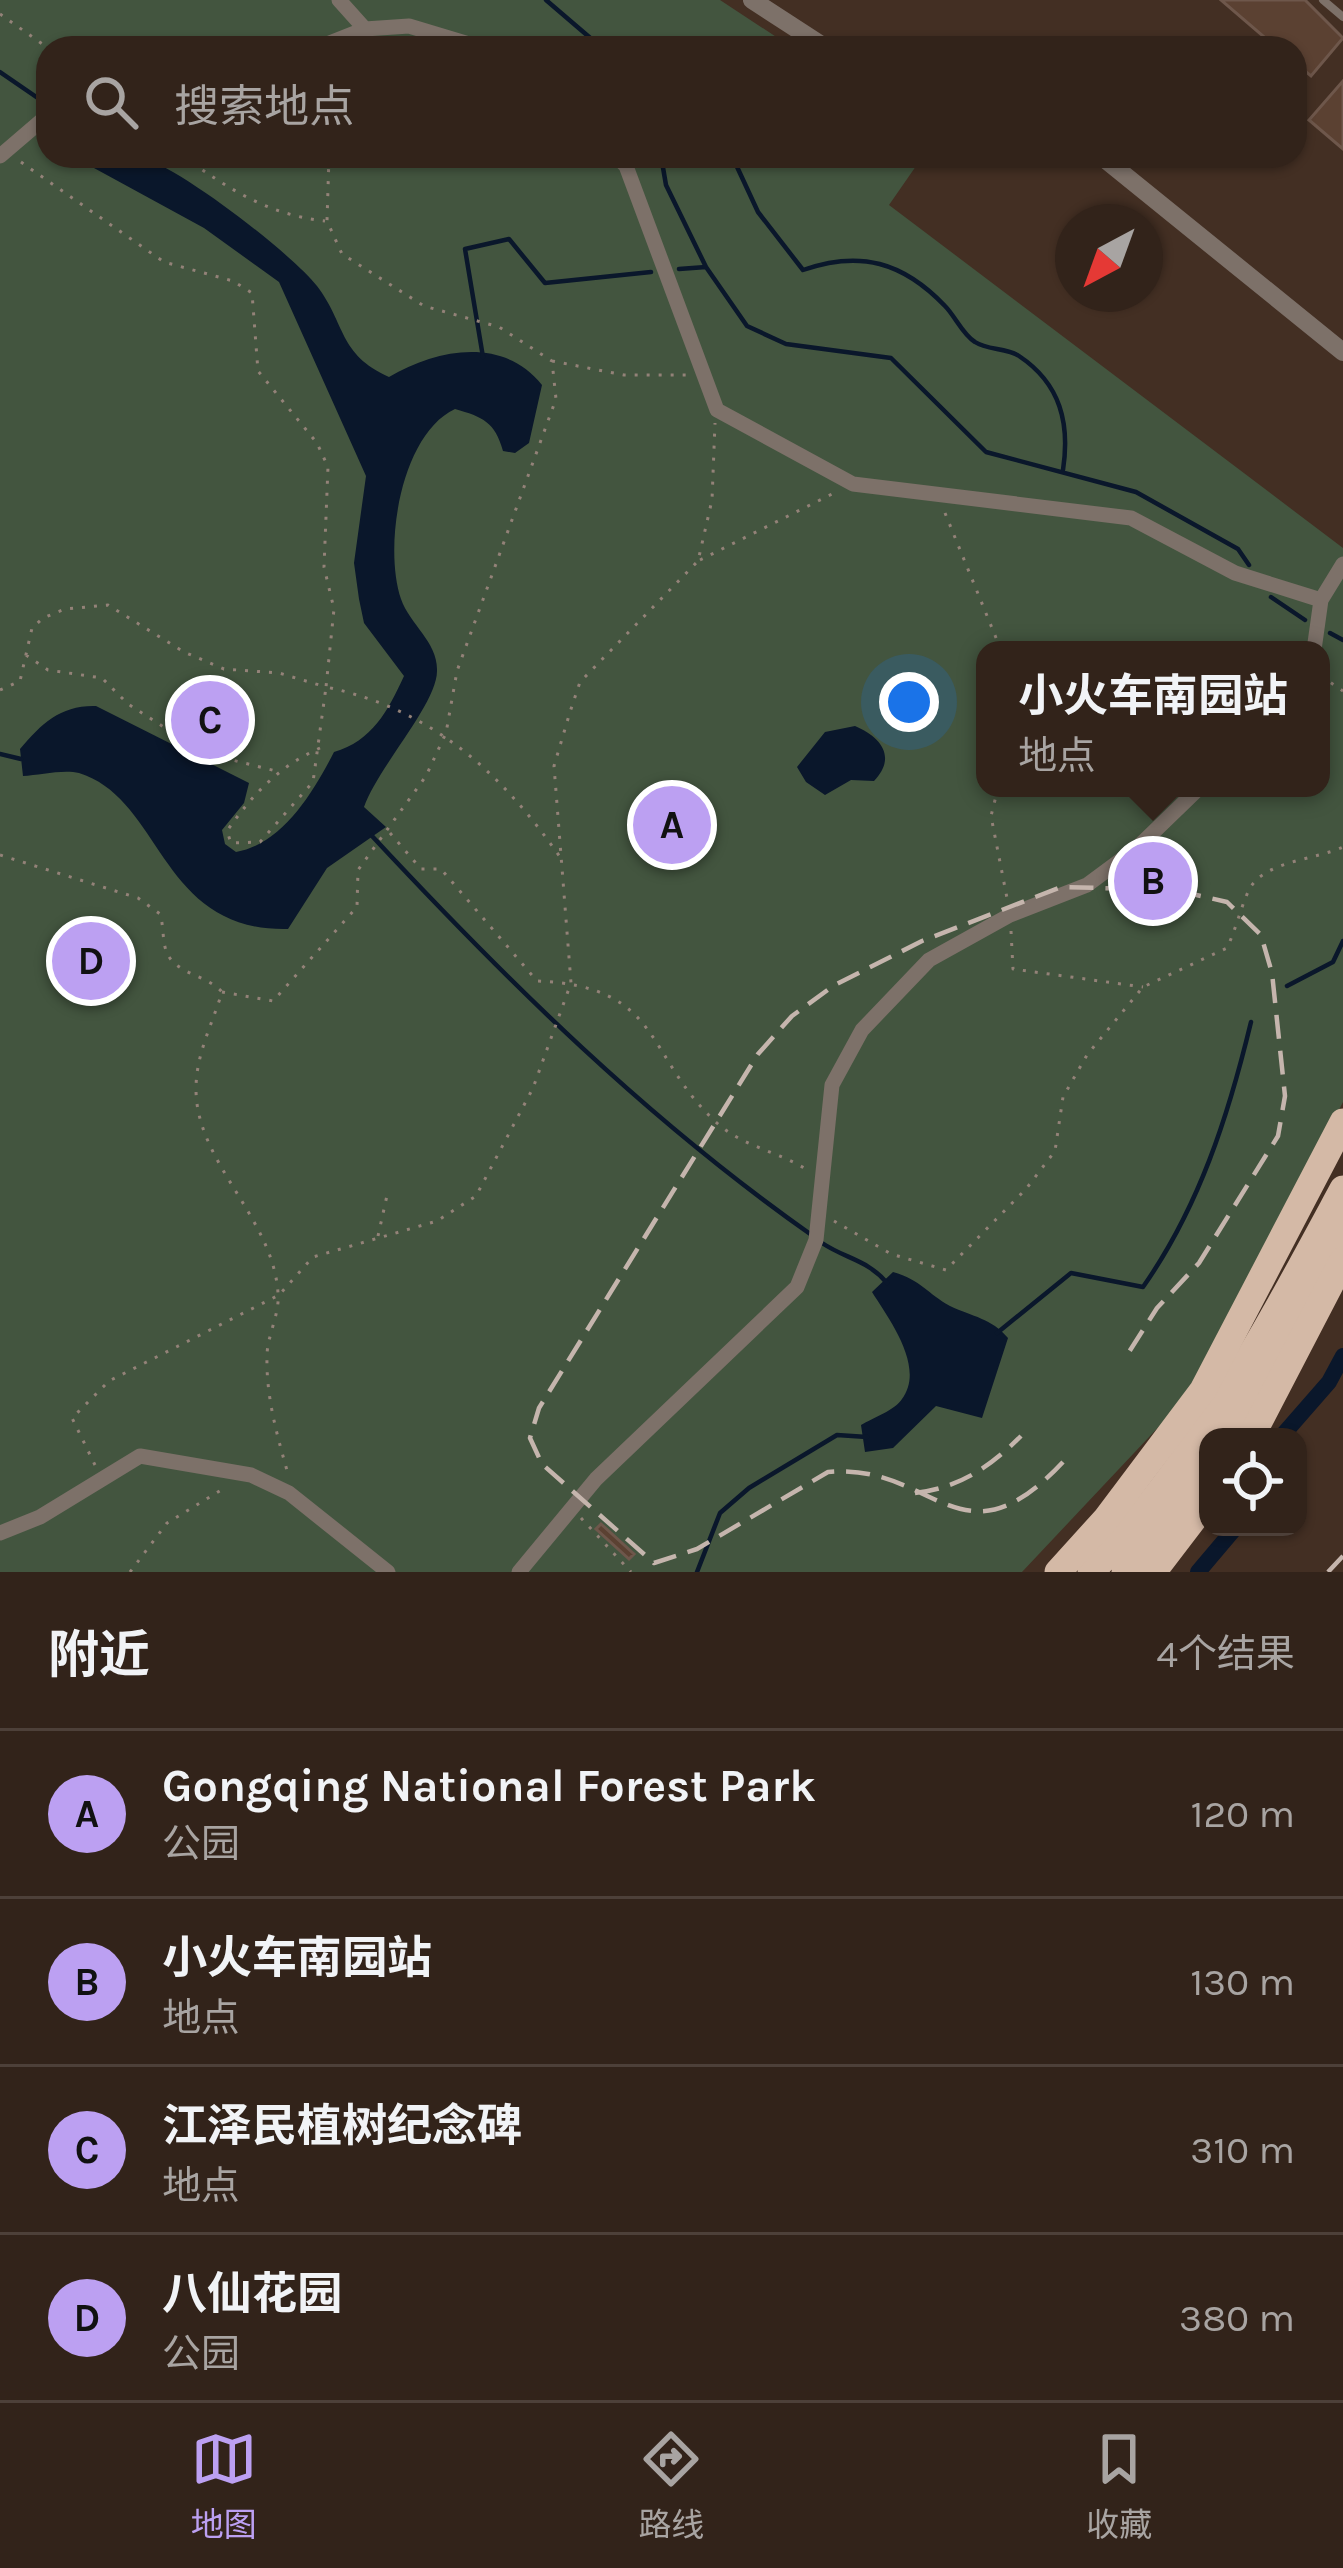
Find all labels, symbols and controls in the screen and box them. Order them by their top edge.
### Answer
search box [36,36,1307,168]
icon: search [78,69,144,135]
text: 搜索地点 [174,81,354,133]
north arrow [1055,204,1163,312]
popup [976,641,1330,797]
text: 小火车南园站 [1018,670,1288,722]
your location [879,672,939,732]
pin: C [171,675,249,765]
text: 地点 [1018,733,1096,779]
pin: A [633,780,711,870]
pin: B [1114,836,1192,926]
pin: D [52,916,130,1006]
map controls [1199,1428,1307,1536]
button: locate [1199,1428,1307,1536]
text: 附近 [48,1625,150,1685]
text: 4个结果 [1156,1631,1295,1677]
text: Gongqing National Forest Park [162,1760,816,1812]
text: A [75,1791,99,1837]
text: 120 m [1191,1791,1295,1837]
text: 公园 [162,1821,240,1867]
text: 小火车南园站 [162,1932,432,1984]
text: B [74,1959,100,2005]
text: 130 m [1190,1959,1295,2005]
text: 地点 [162,1995,240,2041]
text: 江泽民植树纪念碑 [162,2100,522,2152]
text: C [75,2127,99,2173]
text: 310 m [1190,2127,1295,2173]
text: 地点 [162,2163,240,2209]
text: 八仙花园 [162,2268,342,2320]
text: D [74,2295,100,2341]
text: 380 m [1179,2295,1295,2341]
text: 公园 [162,2331,240,2377]
tab: 地图 [191,2426,257,2546]
tab: 路线 [638,2426,704,2546]
tab: 收藏 [1086,2426,1152,2546]

